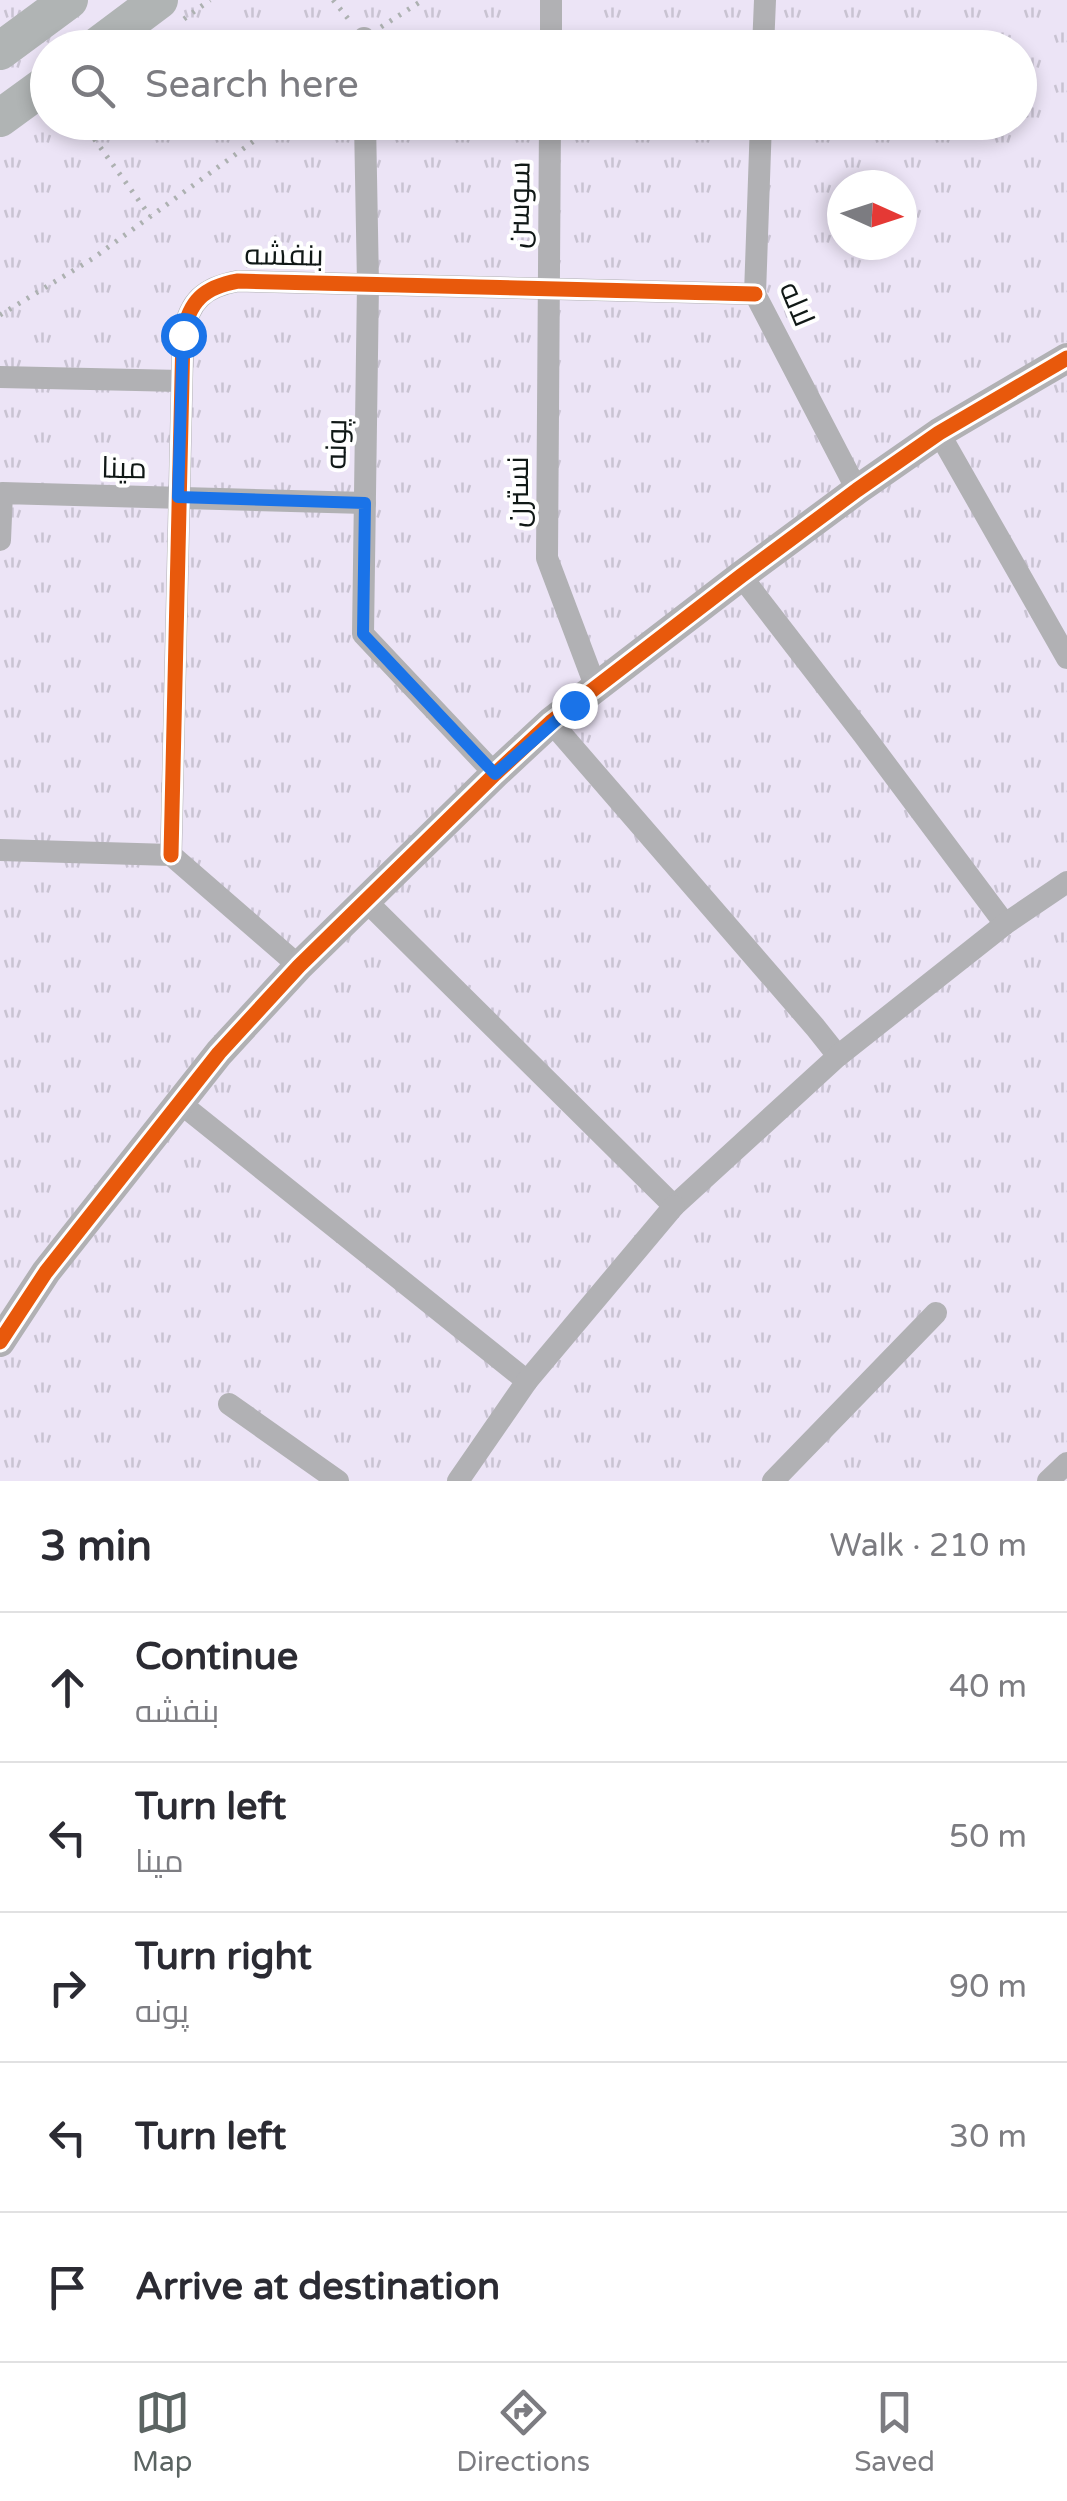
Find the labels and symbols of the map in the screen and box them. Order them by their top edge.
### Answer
street label: سوسن [500,161,539,249]
north arrow [827,170,917,260]
street label: بنفشه [244,236,324,275]
street label: لاله [771,276,822,332]
route start [161,313,207,359]
street label: پونه [318,418,355,470]
street label: مینا [101,450,147,487]
street label: نسترن [500,456,537,528]
route end [552,683,598,729]

